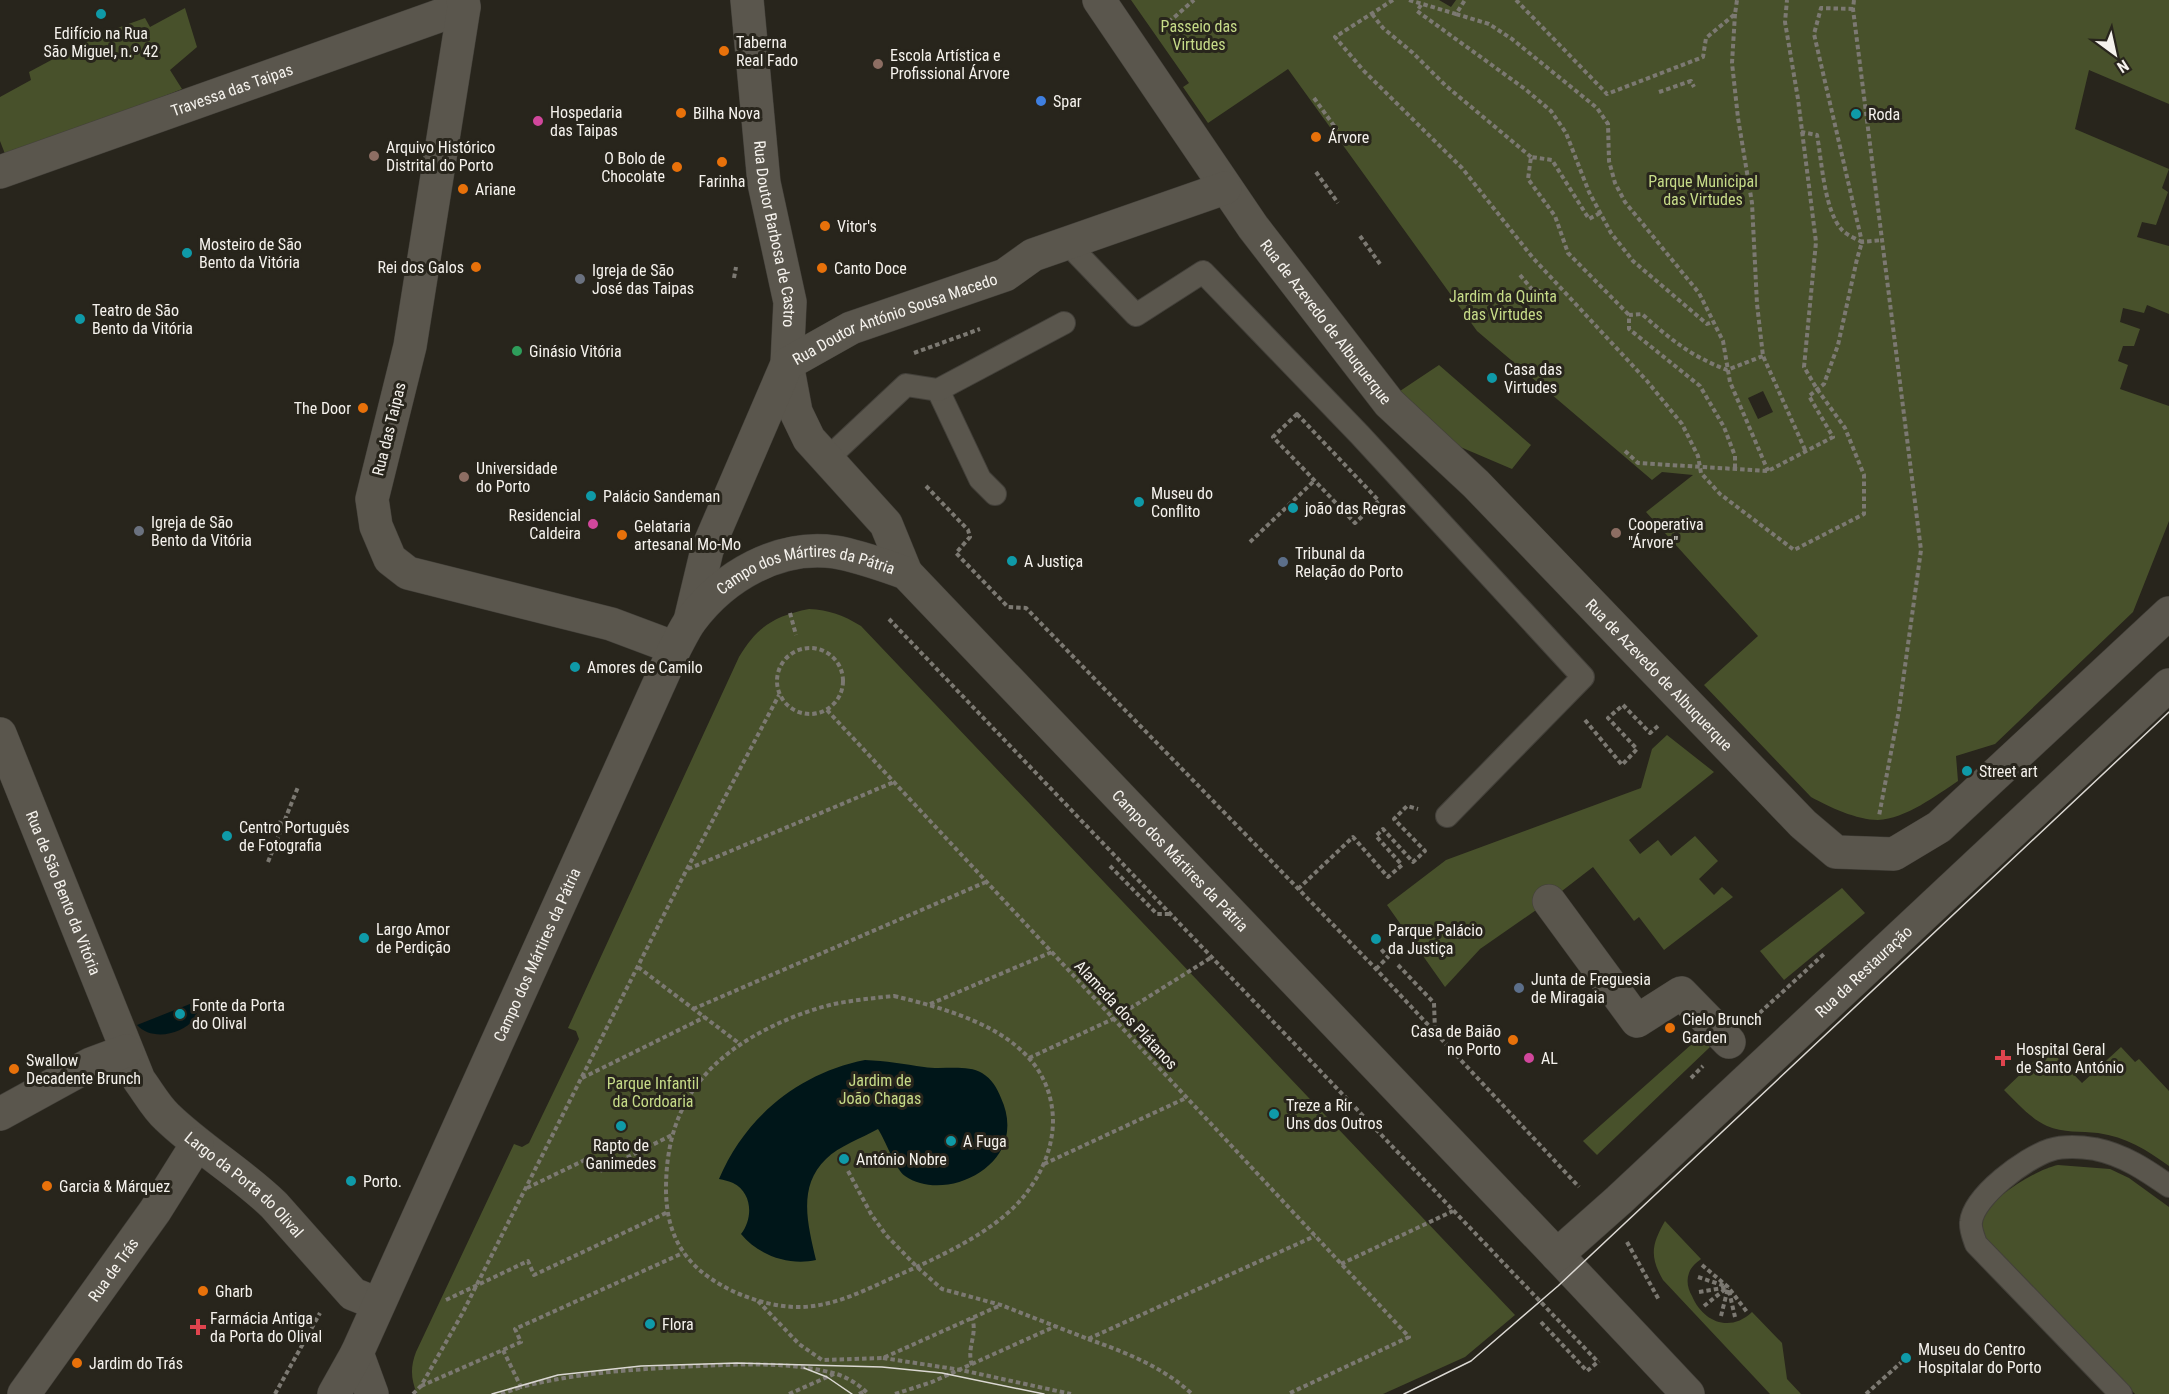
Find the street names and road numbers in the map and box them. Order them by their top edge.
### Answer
street label: Travessa das Taipas [168,59,295,120]
street label: Rua Doutor Barbosa de Castro [751,139,799,328]
street label: Rua de Azevedo de Albuquerque [1257,236,1396,408]
street label: Rua Doutor António Sousa Macedo [789,269,1000,369]
street label: Rua das Taipas [368,380,410,478]
street label: Campo dos Mártires da Pátria [712,541,898,598]
street label: Rua de Azevedo de Albuquerque [1582,595,1737,754]
street label: Campo dos Mártires da Pátria [1108,786,1252,935]
street label: Rua de São Bento da Vitória [22,808,105,978]
street label: Campo dos Mártires da Pátria [489,865,584,1045]
street label: Rua da Restauração [1811,921,1916,1021]
street label: Alameda dos Plátanos [1071,957,1181,1073]
street label: Largo da Porta do Olival [181,1127,308,1241]
street label: Rua de Trás [84,1234,142,1305]

